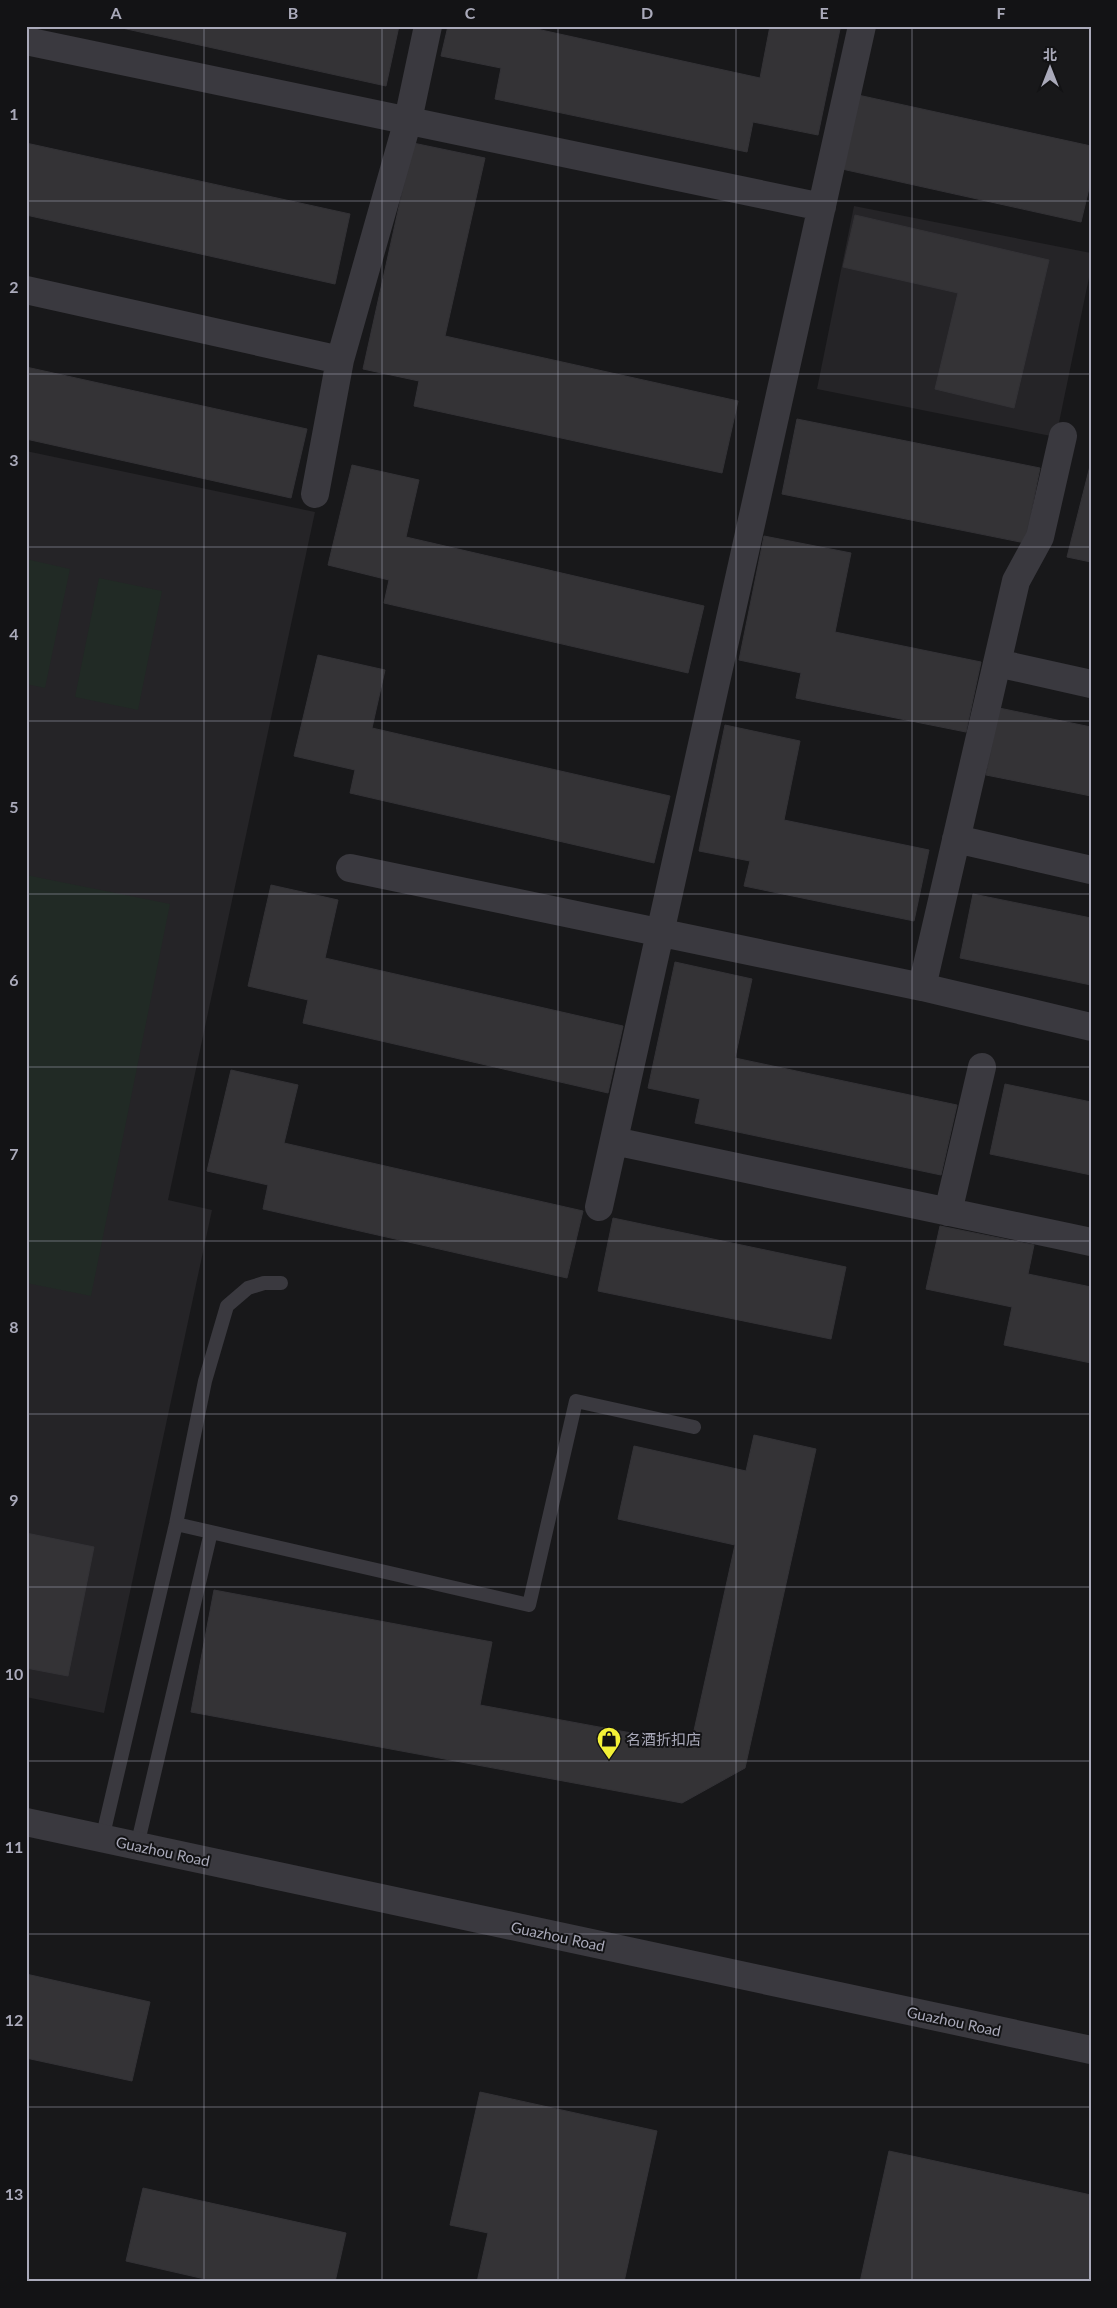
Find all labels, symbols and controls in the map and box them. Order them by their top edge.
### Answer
text: A [109,3,122,22]
text: B [288,3,298,22]
text: C [465,3,476,22]
text: D [641,3,653,22]
text: E [819,3,829,22]
text: F [996,3,1006,22]
north arrow [1024,42,1074,92]
text: 北 [1043,46,1057,63]
text: 1 [9,104,19,123]
text: 2 [9,277,19,296]
text: 3 [9,450,19,469]
text: 4 [9,624,19,643]
text: 5 [9,797,19,816]
text: 6 [9,970,19,989]
text: 7 [9,1144,19,1163]
text: 8 [9,1317,19,1336]
text: 9 [9,1490,19,1509]
text: 10 [5,1664,23,1683]
shop icon: 名酒折扣店 [596,1726,622,1760]
place label: 名酒折扣店 [626,1730,701,1748]
street label: Guazhou Road [114,1832,212,1870]
text: 11 [5,1837,23,1856]
street label: Guazhou Road [509,1917,607,1955]
street label: Guazhou Road [905,2002,1003,2040]
text: 12 [5,2010,23,2029]
text: 13 [5,2184,23,2203]

